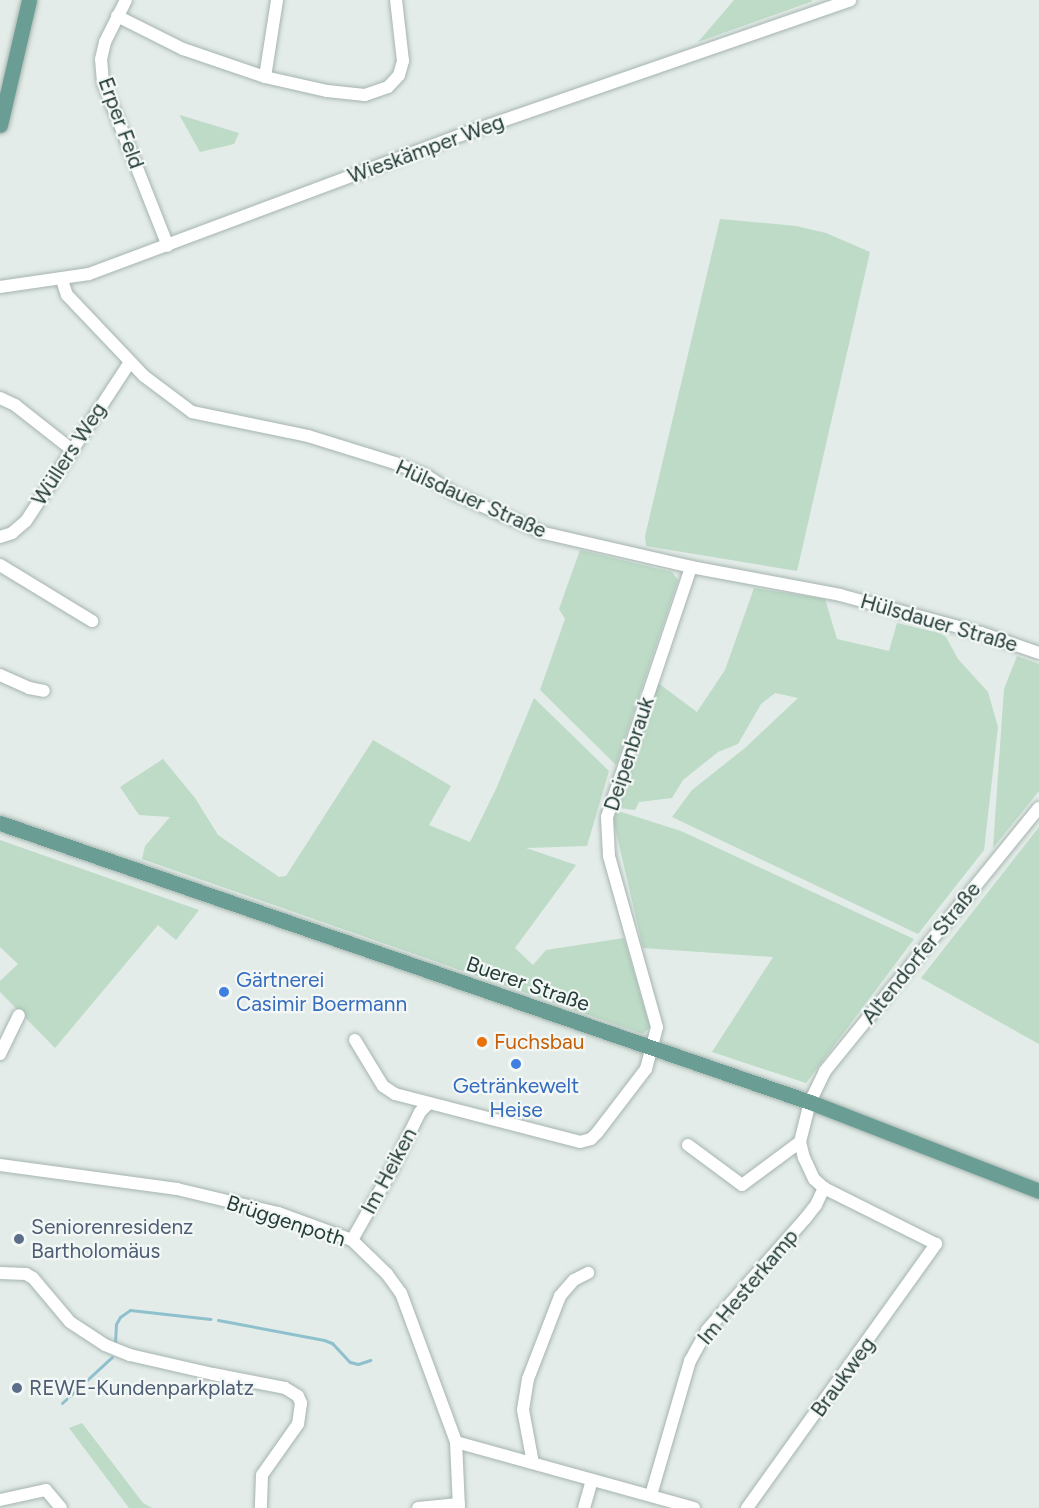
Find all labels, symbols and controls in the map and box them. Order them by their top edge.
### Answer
street label: Erper Feld [93,74,149,172]
street label: Wieskämper Weg [344,109,508,189]
street label: Wüllers Weg [26,398,112,510]
street label: Hülsdauer Straße [392,454,550,544]
street label: Hülsdauer Straße [858,589,1020,657]
street label: Deipenbrauk [599,694,659,814]
street label: Altendorfer Straße [856,877,986,1029]
street label: Buerer Straße [463,951,593,1017]
place label: Gärtnerei Casimir Boermann [236,967,407,1017]
marker: Gärtnerei Casimir Boermann [217,985,231,999]
place label: Fuchsbau [494,1029,585,1055]
marker: Fuchsbau [475,1035,489,1049]
marker: Getränkewelt Heise [509,1057,523,1071]
place label: Getränkewelt Heise [453,1073,579,1123]
street label: Im Heiken [356,1124,422,1218]
street label: Brüggenpoth [223,1190,349,1252]
place label: Seniorenresidenz Bartholomäus [31,1214,193,1264]
street label: Im Hesterkamp [692,1224,804,1350]
marker: Seniorenresidenz Bartholomäus [12,1232,26,1246]
street label: Braukweg [806,1332,880,1422]
place label: REWE-Kundenparkplatz [29,1375,254,1401]
marker: REWE-Kundenparkplatz [10,1381,24,1395]

